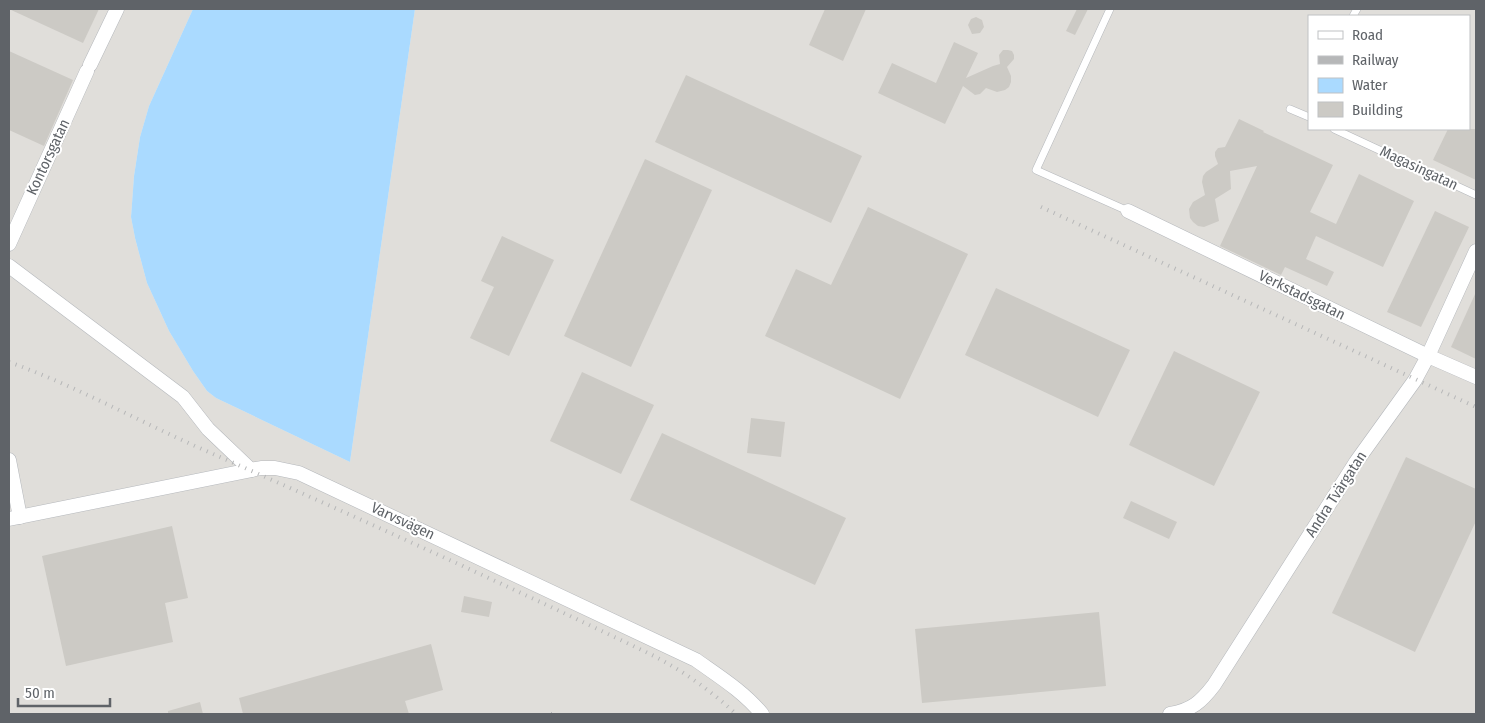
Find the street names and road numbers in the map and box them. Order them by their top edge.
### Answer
street label: Kontorsgatan [23,116,73,198]
street label: Magasingatan [1377,142,1461,194]
street label: Verkstadsgatan [1256,266,1348,324]
street label: Andra Tvärgatan [1302,448,1370,540]
street label: Varvsvägen [368,498,438,544]

